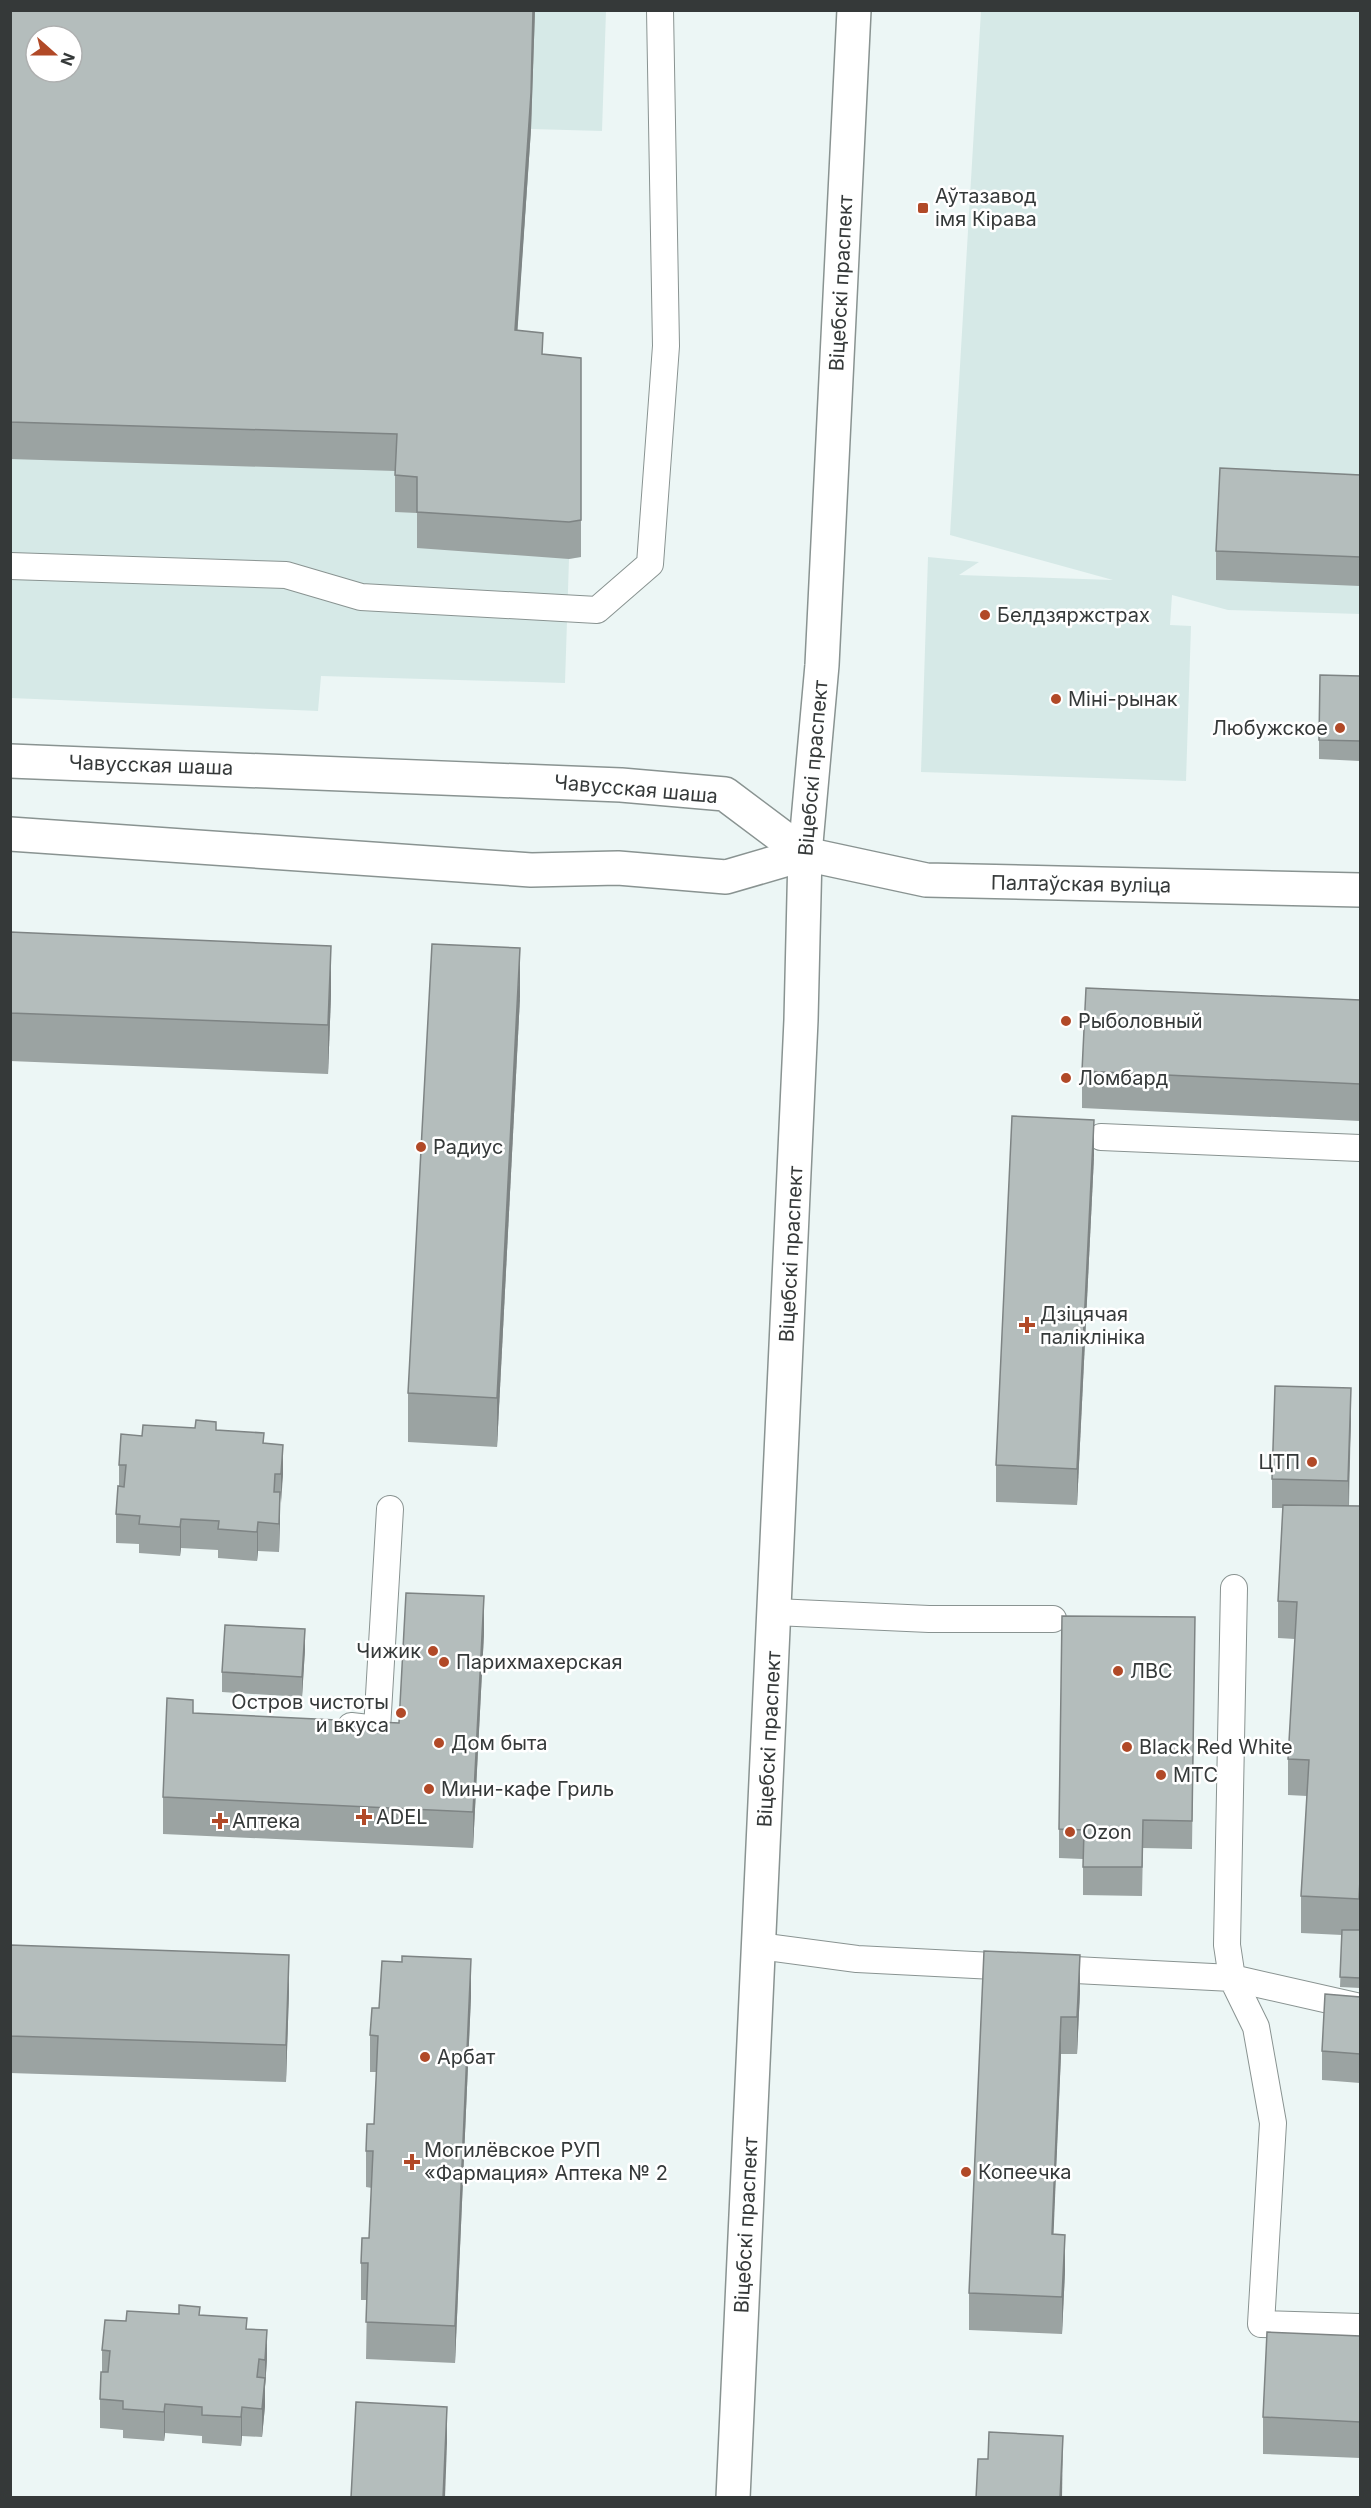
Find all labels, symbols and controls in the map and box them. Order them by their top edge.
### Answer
north arrow [24,24,84,84]
text: N [56,50,80,69]
place label: Аўтазавод імя Кірава [935,184,1037,231]
street label: Віцебскі праспект [824,194,858,372]
marker: Аўтазавод імя Кірава [916,201,930,215]
place label: Белдзяржстрах [997,603,1150,627]
marker: Белдзяржстрах [978,608,992,622]
street label: Віцебскі праспект [793,678,833,857]
place label: Міні-рынак [1068,687,1178,711]
marker: Міні-рынак [1049,692,1063,706]
place label: Любужское [1212,716,1328,740]
marker: Любужское [1333,721,1347,735]
street label: Чавусская шаша [68,750,234,780]
street label: Чавусская шаша [553,770,719,808]
street label: Палтаўская вуліца [991,870,1171,898]
place label: Рыболовный [1078,1009,1203,1033]
marker: Рыболовный [1059,1014,1073,1028]
place label: Ломбард [1078,1066,1168,1090]
marker: Ломбард [1059,1071,1073,1085]
place label: Радиус [433,1135,503,1159]
marker: Радиус [414,1140,428,1154]
street label: Віцебскі праспект [774,1165,808,1343]
place label: Дзіцячая паліклініка [1040,1302,1145,1349]
marker: Дзіцячая паліклініка [1018,1316,1036,1334]
place label: ЦТП [1258,1450,1300,1474]
marker: ЦТП [1305,1455,1319,1469]
place label: Чижик [356,1639,421,1663]
marker: Чижик [426,1644,440,1658]
place label: Парихмахерская [456,1650,623,1674]
street label: Віцебскі праспект [752,1650,786,1828]
marker: Парихмахерская [437,1655,451,1669]
place label: ЛВС [1130,1659,1173,1683]
marker: ЛВС [1111,1664,1125,1678]
place label: Остров чистоты и вкуса [231,1690,389,1737]
marker: Остров чистоты и вкуса [394,1706,408,1720]
place label: Дом быта [451,1731,548,1755]
place label: Black Red White [1139,1735,1293,1759]
marker: Дом быта [432,1736,446,1750]
marker: Black Red White [1120,1740,1134,1754]
place label: МТС [1173,1763,1218,1787]
marker: МТС [1154,1768,1168,1782]
place label: Мини-кафе Гриль [441,1777,614,1801]
marker: Мини-кафе Гриль [422,1782,436,1796]
place label: ADEL [376,1805,428,1829]
place label: Аптека [232,1809,300,1833]
marker: ADEL [357,1810,371,1824]
marker: Аптека [213,1814,227,1828]
place label: Ozon [1082,1820,1132,1844]
marker: Ozon [1063,1825,1077,1839]
place label: Арбат [437,2045,496,2069]
marker: Арбат [418,2050,432,2064]
street label: Віцебскі праспект [729,2136,763,2314]
place label: Могилёвское РУП «Фармация» Аптека № 2 [424,2138,668,2185]
marker: Могилёвское РУП «Фармация» Аптека № 2 [405,2155,419,2169]
place label: Копеечка [978,2160,1072,2184]
marker: Копеечка [959,2165,973,2179]

